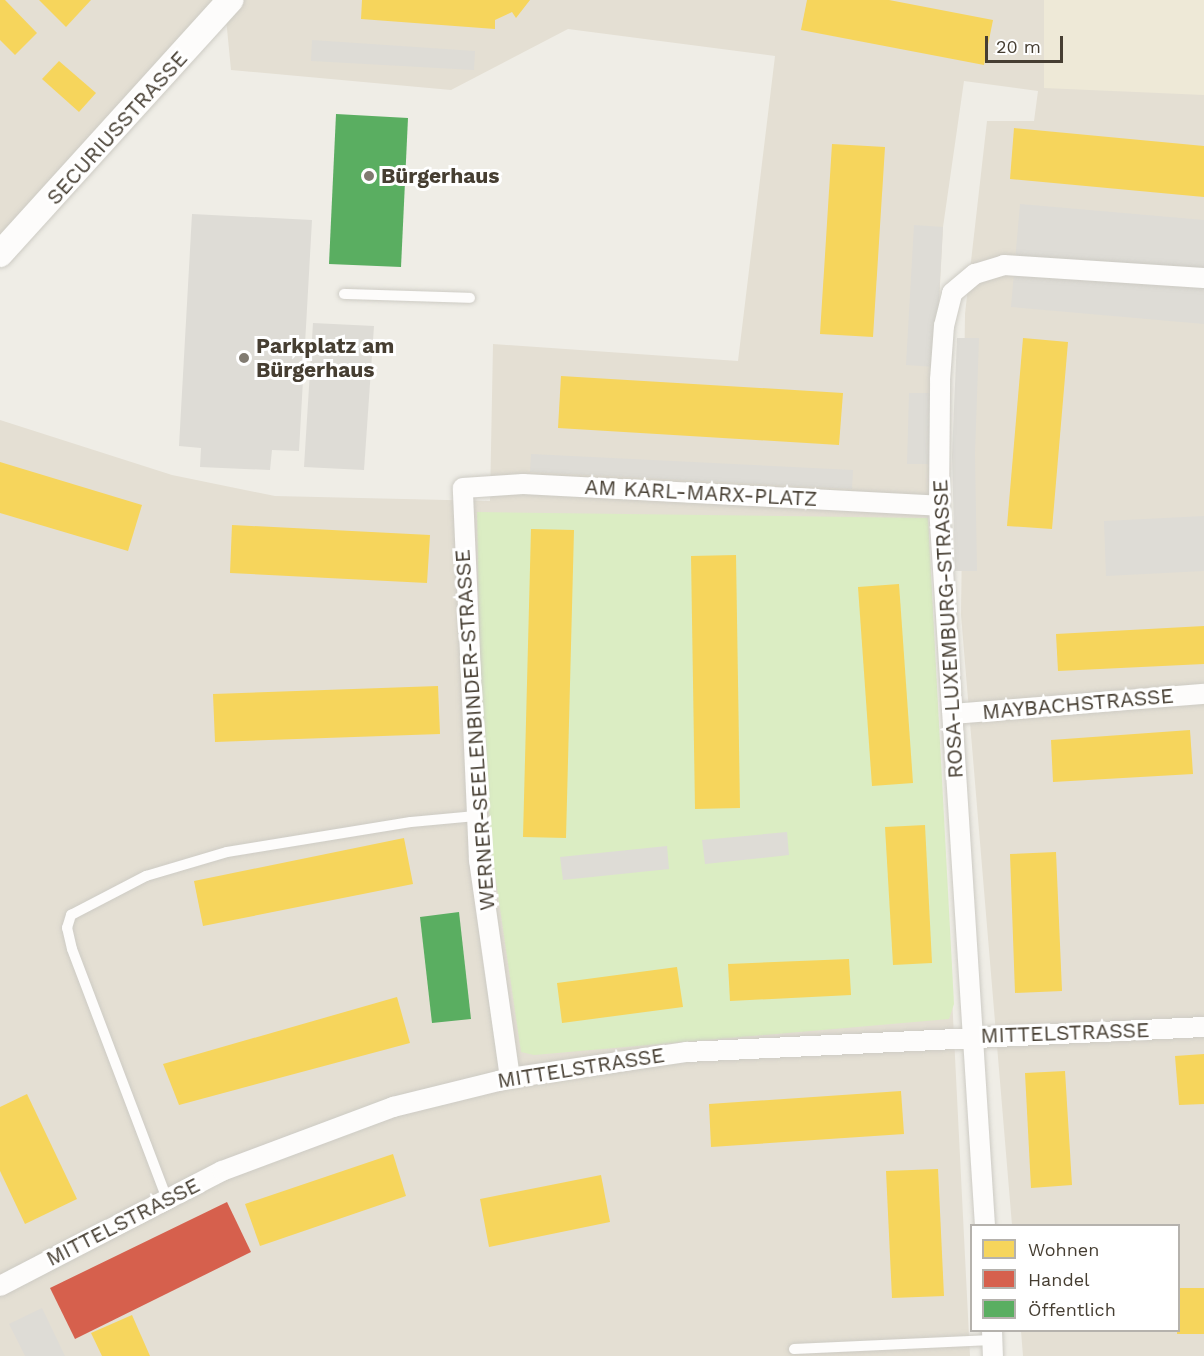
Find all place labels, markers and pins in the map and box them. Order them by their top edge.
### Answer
place label: Bürgerhaus [381,163,500,189]
marker: Bürgerhaus [362,169,376,183]
place label: Parkplatz am Bürgerhaus [256,333,394,383]
marker: Parkplatz am Bürgerhaus [237,351,251,365]

